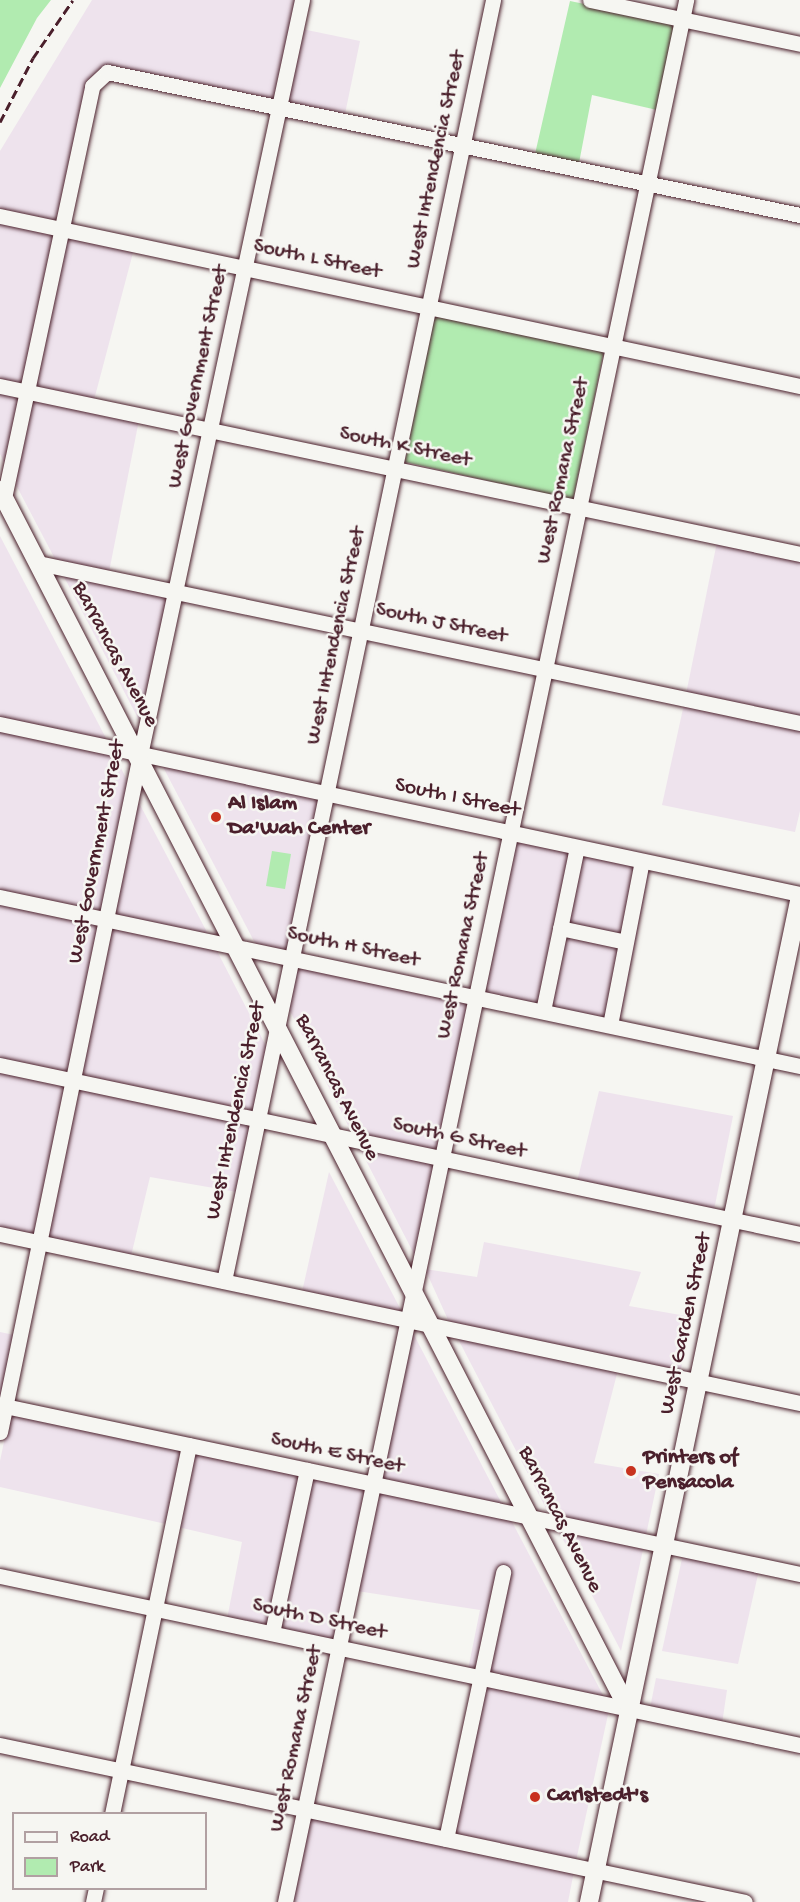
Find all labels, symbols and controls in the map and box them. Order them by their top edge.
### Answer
street label: West Intendencia Street [401,49,473,271]
street label: South L Street [251,234,383,286]
street label: West Government Street [162,263,236,491]
street label: West Romana Street [531,375,597,567]
street label: South K Street [337,421,473,475]
street label: West Intendencia Street [301,525,373,747]
street label: Barrancas Avenue [65,578,163,732]
street label: South J Street [373,597,509,651]
street label: West Government Street [63,738,133,966]
street label: South I Street [392,773,522,825]
place label: Al Islam Da'Wah Center [228,791,370,842]
marker: Al Islam Da'Wah Center [209,810,223,824]
street label: West Romana Street [431,850,497,1042]
street label: South H Street [285,921,421,975]
street label: West Intendencia Street [201,1000,273,1222]
street label: Barrancas Avenue [288,1010,384,1166]
street label: South G Street [390,1112,528,1166]
street label: West Garden Street [655,1231,719,1417]
street label: South E Street [268,1427,406,1481]
street label: Barrancas Avenue [511,1442,607,1598]
place label: Printers of Pensacola [643,1445,738,1496]
marker: Printers of Pensacola [624,1464,638,1478]
street label: South D Street [250,1593,388,1647]
street label: West Romana Street [264,1643,330,1835]
place label: Carlstedt's [547,1784,648,1810]
marker: Carlstedt's [528,1790,542,1804]
legend [12,1812,207,1890]
text: Road [70,1827,109,1848]
text: Park [70,1857,104,1878]

